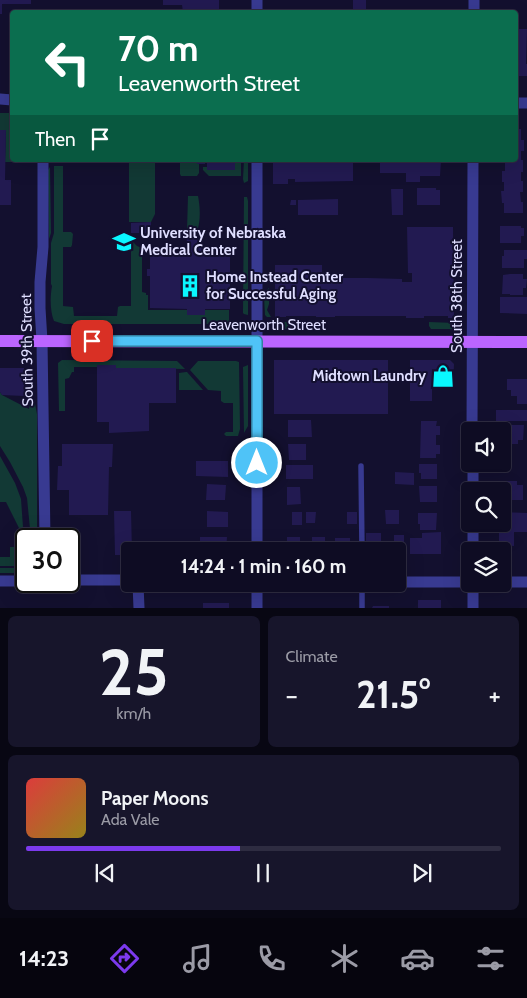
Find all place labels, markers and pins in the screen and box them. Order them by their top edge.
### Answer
place label: University of Nebraska Medical Center [140,224,286,259]
school or university icon: University of Nebraska Medical Center [111,229,137,255]
place label: Home Instead Center for Successful Aging [206,268,343,303]
building icon: Home Instead Center for Successful Aging [177,273,203,299]
pin [71,320,113,362]
shop icon: Midtown Laundry [430,363,456,389]
place label: Midtown Laundry [312,367,427,385]

